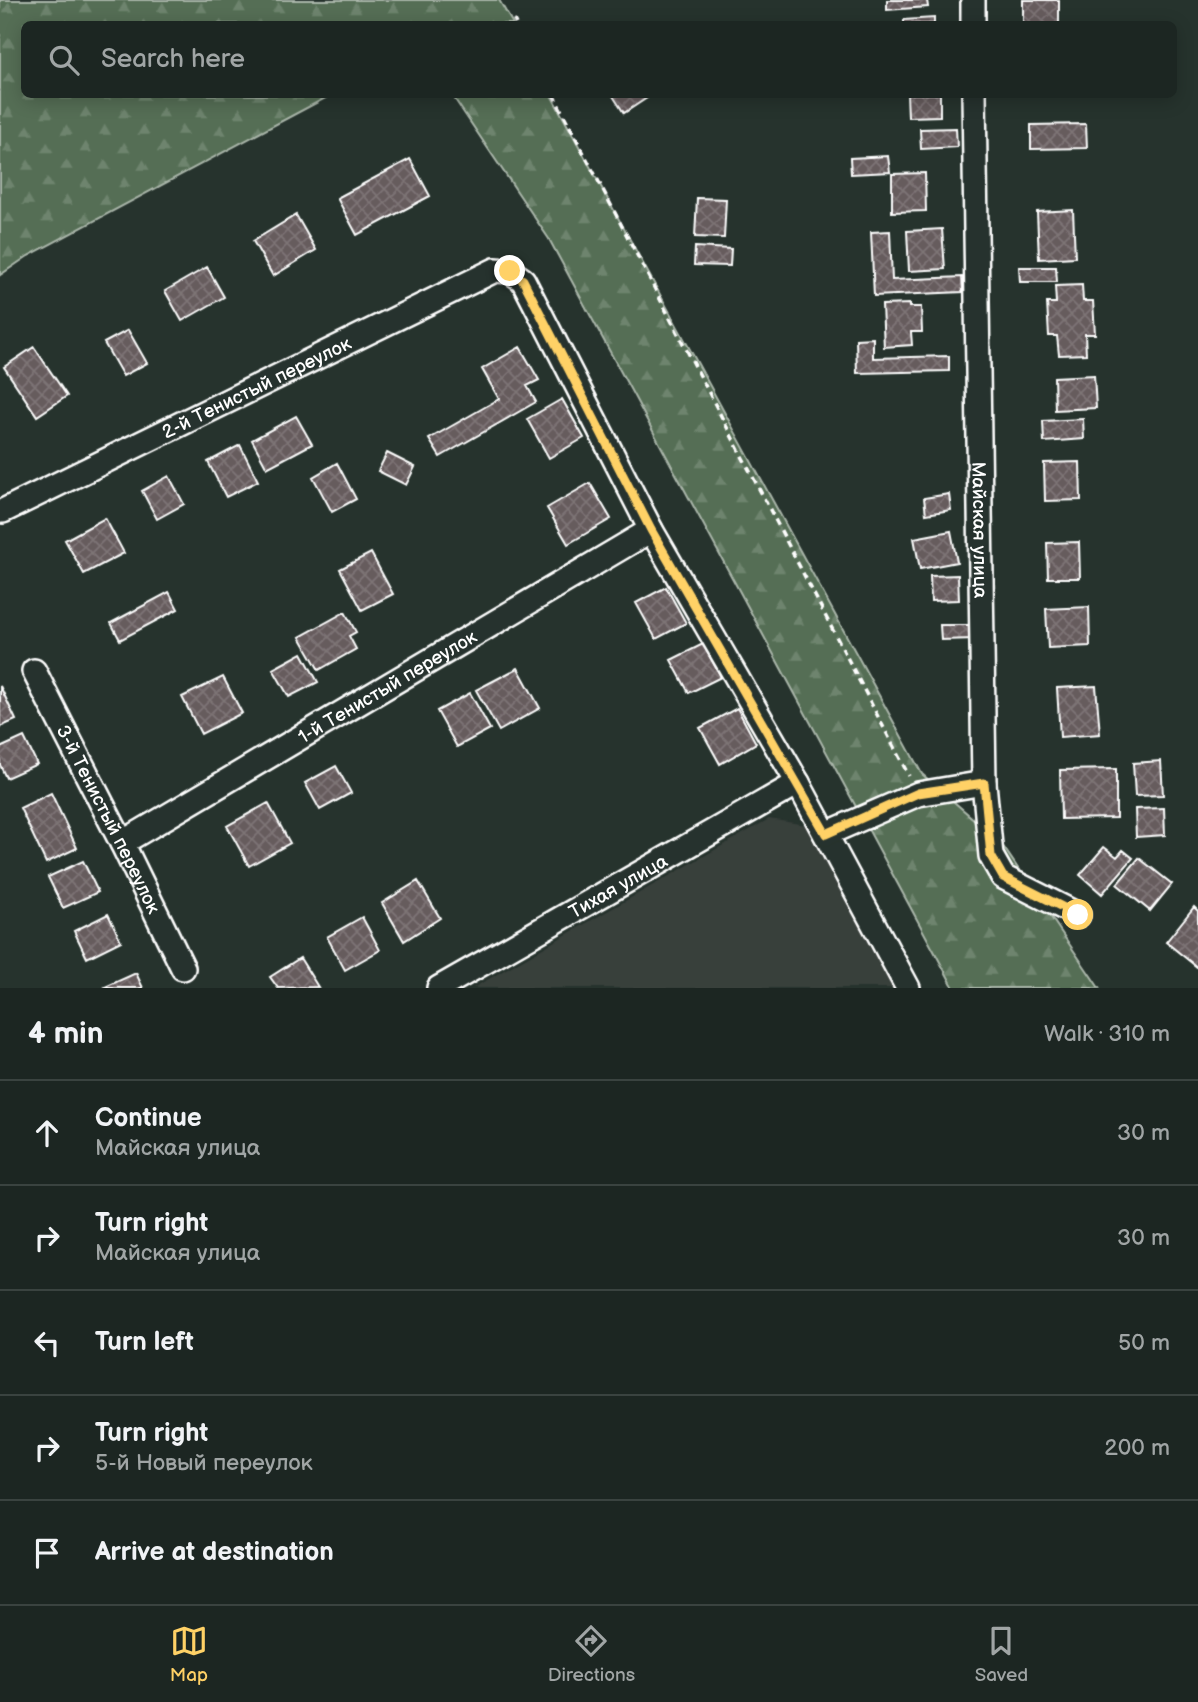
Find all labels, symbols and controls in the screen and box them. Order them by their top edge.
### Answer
search box [21,21,1177,98]
icon: search [45,41,83,79]
text: Search here [101,44,245,75]
route end [494,255,525,286]
street label: 2-й Тенистый переулок [159,332,355,444]
street label: Майская улица [966,461,991,598]
street label: 1-й Тенистый переулок [294,626,481,749]
street label: 3-й Тенистый переулок [51,722,165,918]
street label: Тихая улица [565,850,672,924]
route start [1062,899,1093,930]
text: 4 min [28,1016,103,1052]
text: Walk · 310 m [1044,1020,1170,1048]
text: Continue [95,1103,202,1134]
icon: ahead [28,1114,66,1152]
text: 30 m [1117,1119,1170,1147]
text: Майская улица [95,1134,260,1162]
text: Turn right [95,1208,208,1239]
icon: right [28,1219,66,1257]
text: 30 m [1117,1224,1170,1252]
text: Майская улица [95,1239,260,1267]
icon: left [28,1324,66,1362]
text: Turn left [95,1327,194,1358]
text: 50 m [1118,1329,1170,1357]
text: Turn right [95,1418,208,1449]
icon: right [28,1429,66,1467]
text: 200 m [1104,1434,1170,1462]
text: 5-й Новый переулок [95,1449,313,1477]
icon: arrive [28,1534,66,1572]
text: Arrive at destination [95,1537,334,1568]
tab: Map [170,1622,208,1687]
tab: Directions [548,1622,635,1687]
tab: Saved [975,1622,1028,1687]

